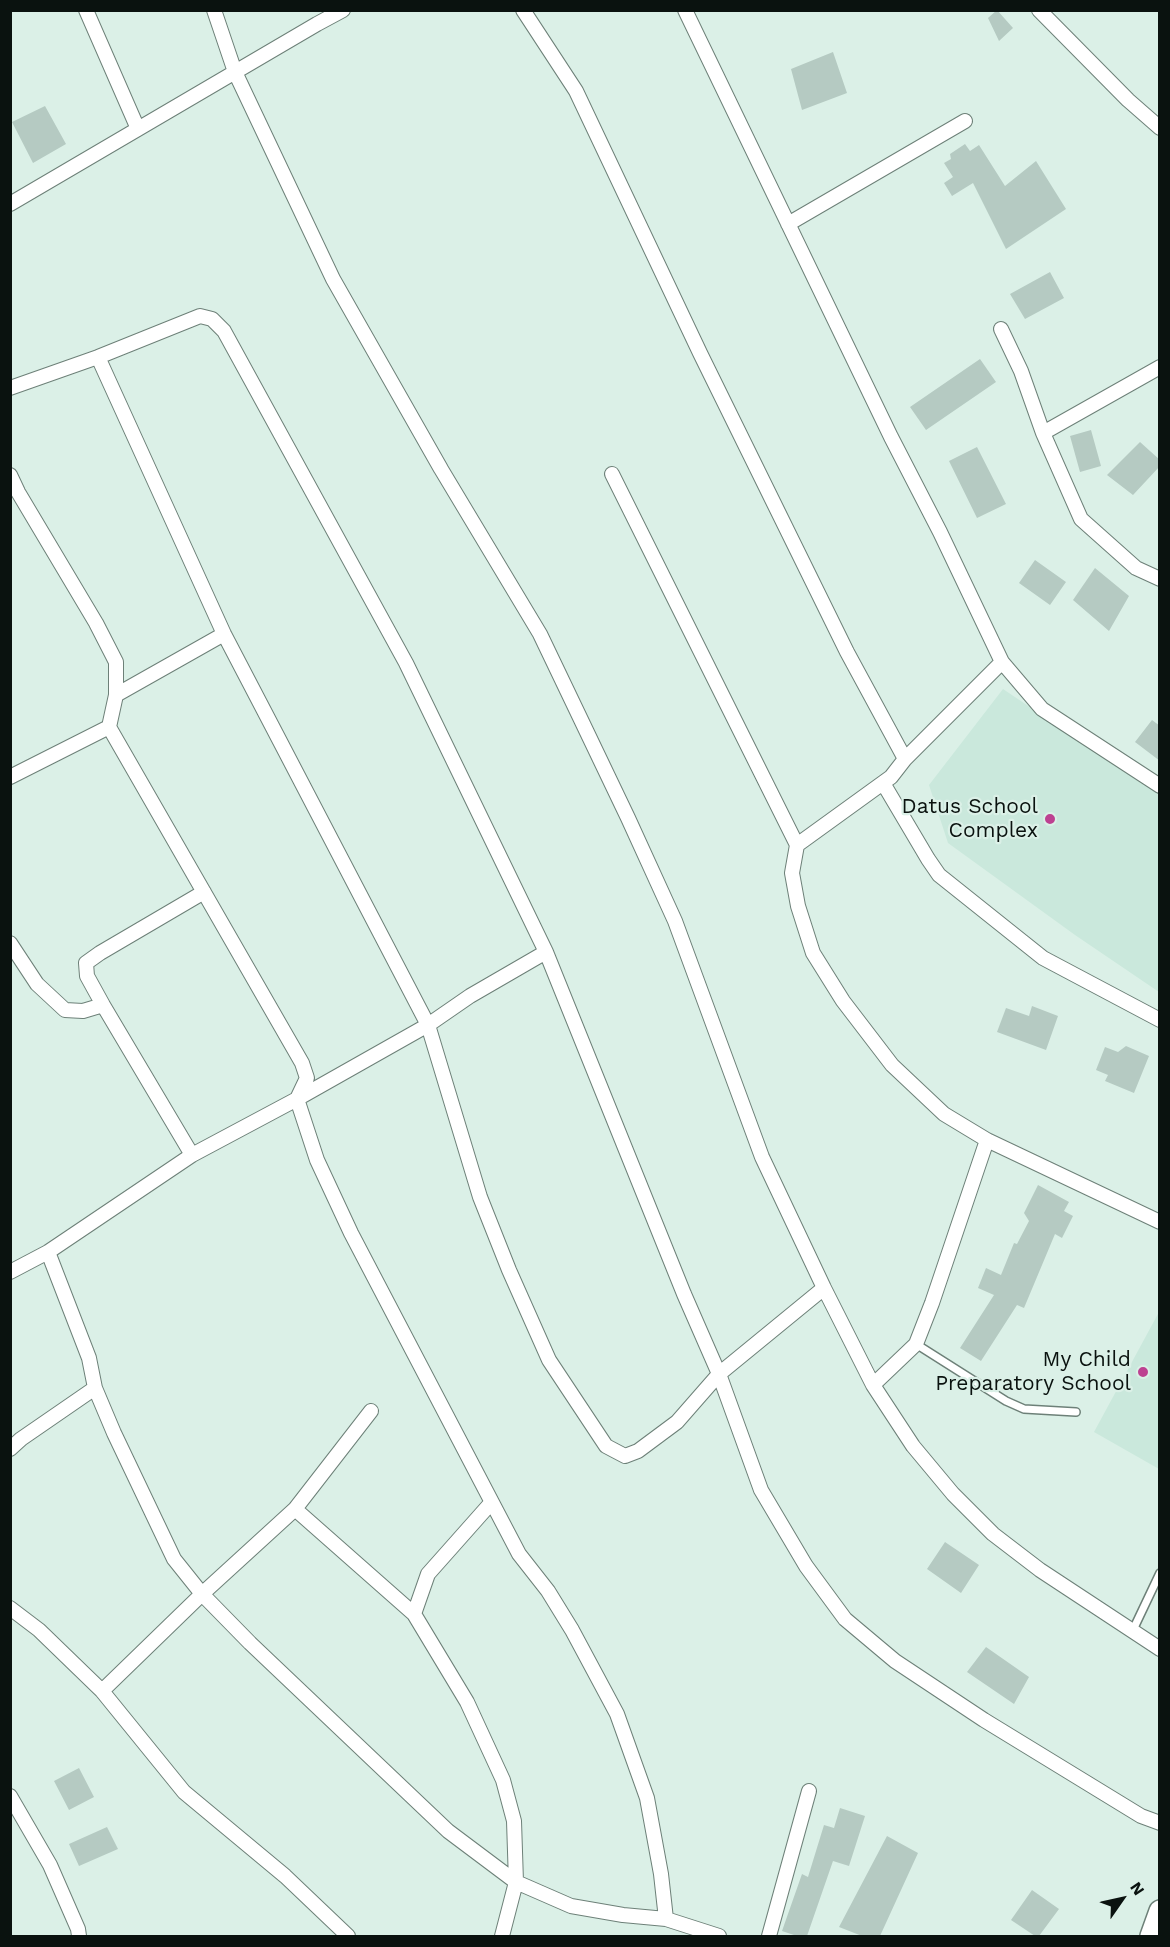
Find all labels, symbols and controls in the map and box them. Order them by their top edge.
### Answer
place label: Datus School Complex [902,794,1038,844]
marker: Datus School Complex [1043,812,1057,826]
place label: My Child Preparatory School [935,1347,1131,1397]
marker: My Child Preparatory School [1136,1365,1150,1379]
north arrow [1092,1869,1152,1929]
text: N [1126,1878,1149,1899]

